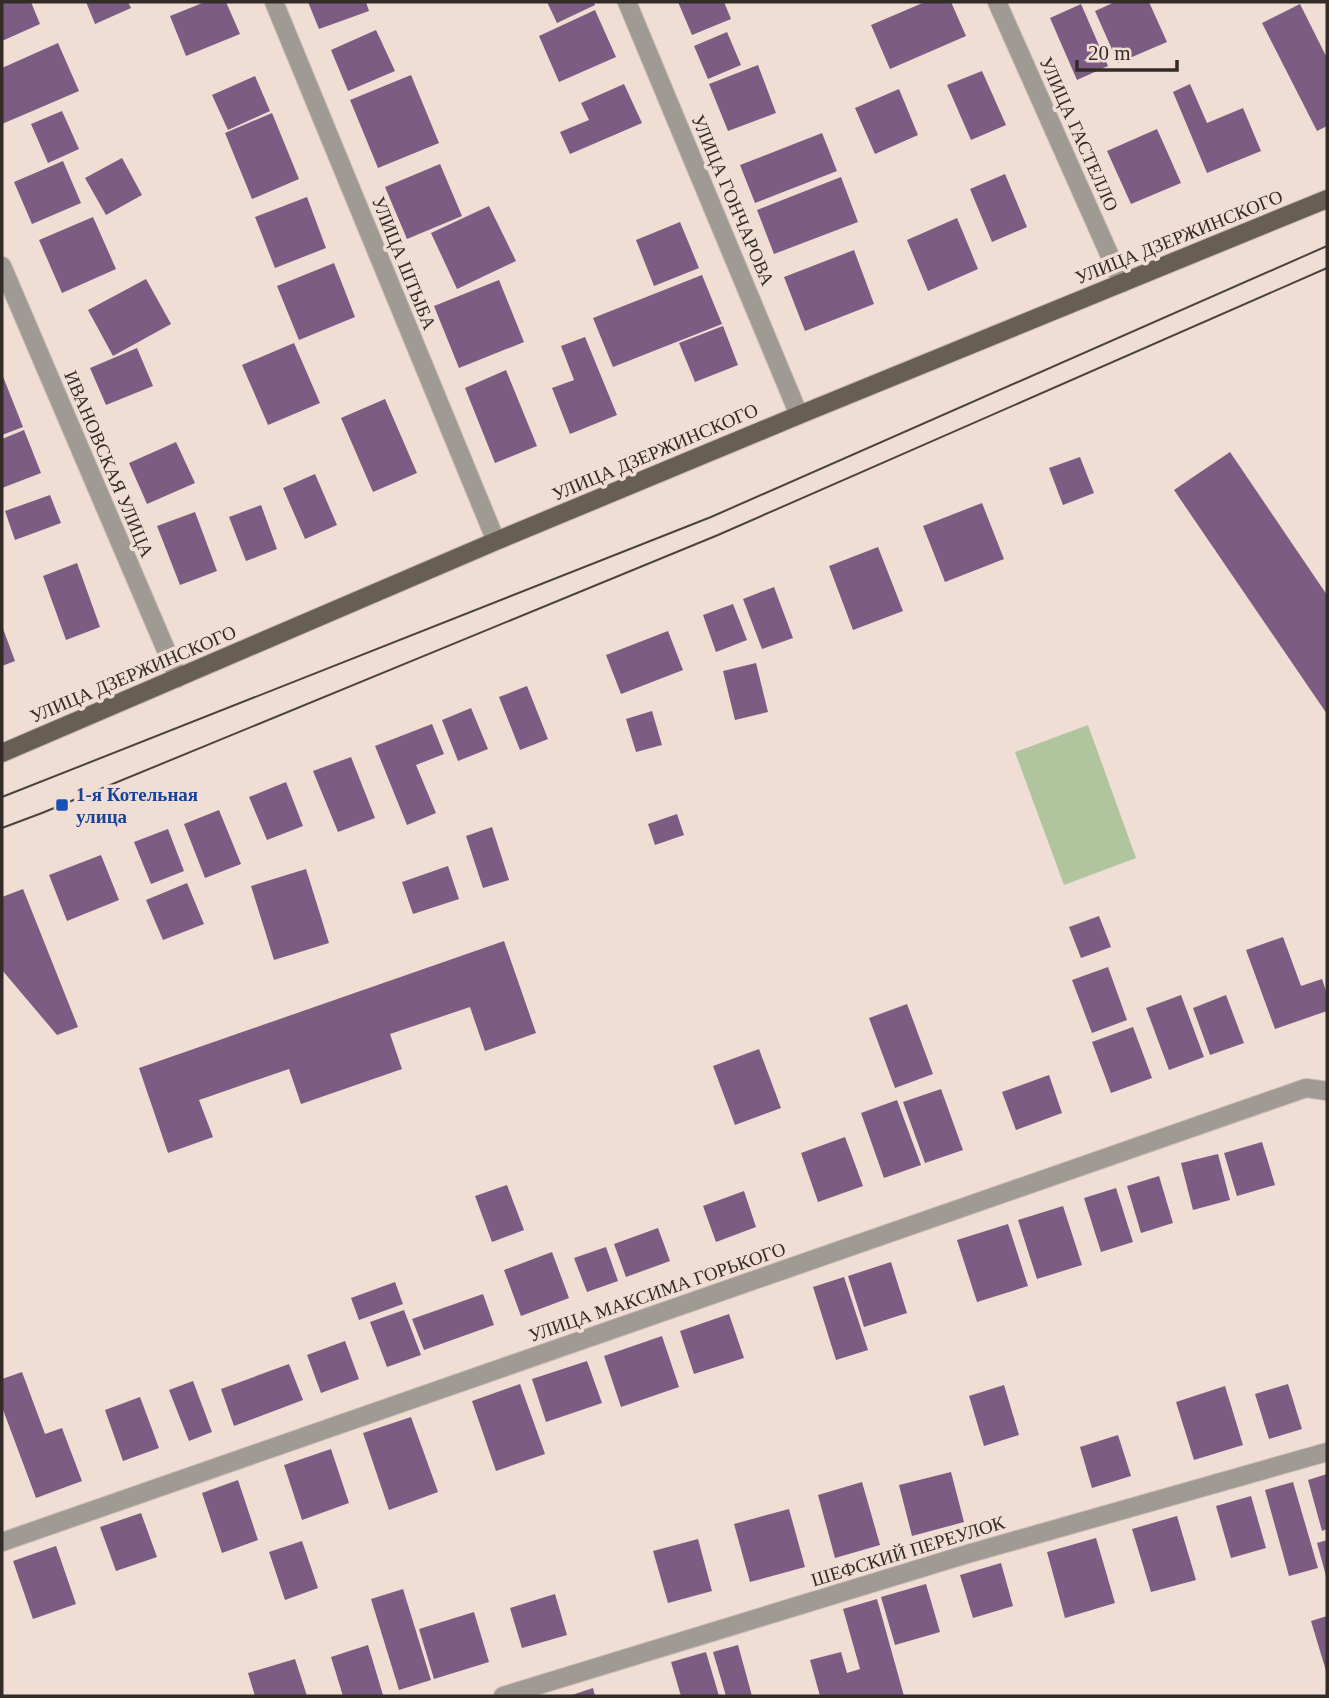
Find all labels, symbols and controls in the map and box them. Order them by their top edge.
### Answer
scale bar [1077,28,1177,72]
text: 20 m [1088,41,1131,65]
street label: УЛИЦА ГАСТЕЛЛО [1035,53,1123,215]
street label: УЛИЦА ГОНЧАРОВА [687,111,779,289]
street label: УЛИЦА ДЗЕРЖИНСКОГО [1072,186,1286,288]
street label: УЛИЦА ШТЫБА [368,193,440,333]
street label: ИВАНОВСКАЯ УЛИЦА [60,367,158,561]
street label: УЛИЦА ДЗЕРЖИНСКОГО [549,399,761,505]
street label: УЛИЦА ДЗЕРЖИНСКОГО [27,621,239,727]
place label: 1-я Котельная улица [76,784,198,827]
marker: 1-я Котельная улица [54,797,70,813]
street label: УЛИЦА МАКСИМА ГОРЬКОГО [526,1238,788,1346]
street label: ШЕФСКИЙ ПЕРЕУЛОК [809,1511,1008,1590]

